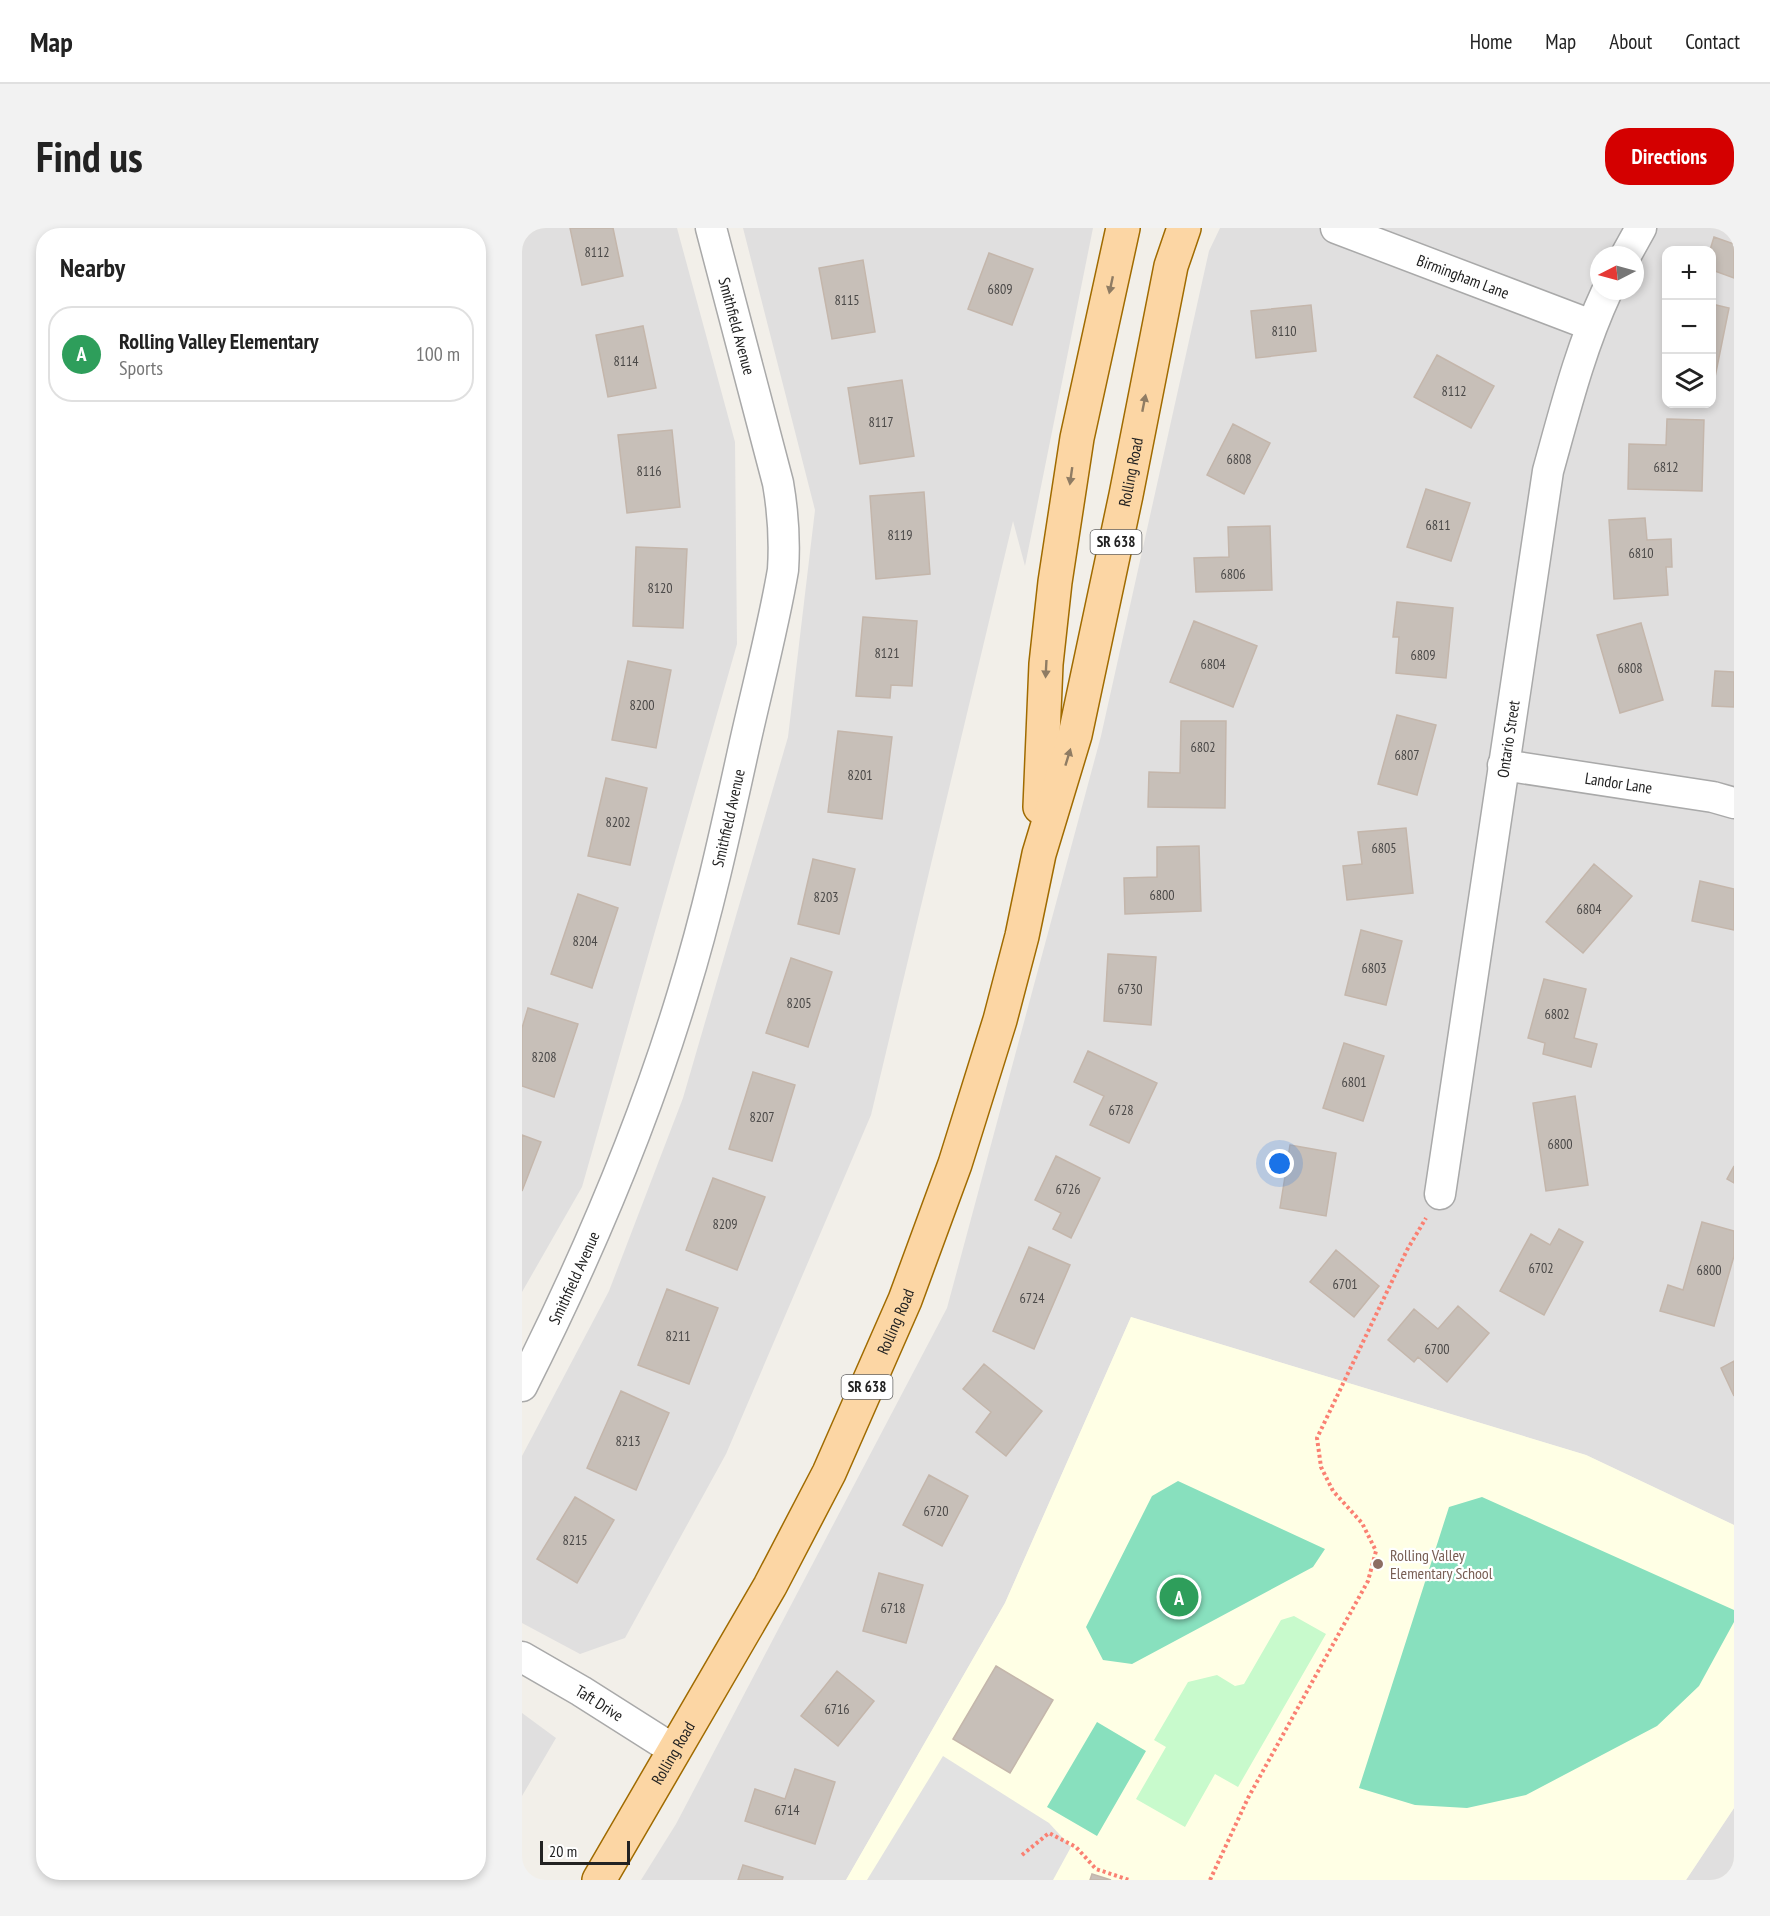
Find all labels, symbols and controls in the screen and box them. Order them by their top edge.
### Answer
text: Map [30,23,73,60]
text: Home [1470,28,1512,55]
text: Map [1545,28,1576,55]
text: About [1609,28,1652,55]
text: Contact [1685,28,1740,55]
button: Directions [1605,128,1734,185]
text: Find us [36,129,143,184]
house number: 8112 [584,243,610,261]
north arrow [1590,246,1644,300]
map controls [1662,246,1716,408]
button: + [1662,246,1716,300]
street label: Birmingham Lane [1414,250,1512,303]
text: Nearby [60,251,125,284]
street label: Smithfield Avenue [714,275,760,377]
one-way arrow [1105,276,1115,294]
house number: 6809 [987,280,1013,298]
house number: 8115 [834,291,860,309]
button: − [1662,300,1716,354]
house number: 8110 [1271,322,1297,340]
text: Rolling Valley Elementary [119,327,319,355]
text: A [76,341,87,367]
text: 100 m [416,341,460,367]
house number: 8114 [613,352,639,370]
button: layers [1662,354,1716,408]
text: Sports [119,355,163,381]
house number: 8112 [1441,382,1467,400]
one-way arrow [1140,393,1149,412]
house number: 8117 [868,413,894,431]
street label: Rolling Road [1114,436,1147,508]
house number: 6808 [1226,450,1252,468]
house number: 6812 [1653,458,1679,476]
house number: 8116 [636,462,662,480]
one-way arrow [1066,467,1075,486]
house number: 6811 [1425,516,1451,534]
house number: 8119 [887,526,913,544]
road number: SR 638 [1090,530,1142,554]
house number: 6810 [1628,544,1654,562]
house number: 6806 [1220,565,1246,583]
house number: 8120 [647,579,673,597]
house number: 8121 [874,644,900,662]
house number: 6809 [1410,646,1436,664]
house number: 6804 [1200,655,1226,673]
house number: 6808 [1617,659,1643,677]
one-way arrow [1042,660,1051,679]
house number: 8200 [629,696,655,714]
street label: Ontario Street [1492,698,1524,779]
house number: 6802 [1190,738,1216,756]
house number: 6807 [1394,746,1420,764]
one-way arrow [1064,748,1073,766]
house number: 8201 [847,766,873,784]
street label: Smithfield Avenue [707,767,749,869]
street label: Landor Lane [1584,768,1654,798]
house number: 8202 [605,813,631,831]
house number: 6805 [1371,839,1397,857]
house number: 6800 [1149,886,1175,904]
house number: 8203 [813,888,839,906]
house number: 6804 [1576,900,1602,918]
house number: 8204 [572,932,598,950]
house number: 6803 [1361,959,1387,977]
house number: 6730 [1117,980,1143,998]
house number: 8205 [786,994,812,1012]
house number: 6802 [1544,1005,1570,1023]
house number: 8208 [531,1048,557,1066]
house number: 6801 [1341,1073,1367,1091]
house number: 6728 [1108,1101,1134,1119]
house number: 8207 [749,1108,775,1126]
house number: 6800 [1547,1135,1573,1153]
your location [1265,1149,1294,1178]
house number: 6726 [1055,1180,1081,1198]
house number: 8209 [712,1215,738,1233]
street label: Smithfield Avenue [544,1228,604,1327]
house number: 6702 [1528,1259,1554,1277]
house number: 6800 [1696,1261,1722,1279]
house number: 6701 [1332,1275,1358,1293]
street label: Rolling Road [872,1286,918,1357]
house number: 6724 [1019,1289,1045,1307]
house number: 8211 [665,1327,691,1345]
house number: 6700 [1424,1340,1450,1358]
road number: SR 638 [842,1375,892,1399]
house number: 8213 [615,1432,641,1450]
house number: 6720 [923,1502,949,1520]
house number: 8215 [562,1531,588,1549]
place label: Rolling Valley Elementary School [1390,1545,1493,1583]
marker: Rolling Valley Elementary School [1371,1557,1385,1571]
pin: A [1160,1574,1198,1620]
house number: 6718 [880,1599,906,1617]
street label: Taft Drive [572,1680,627,1725]
house number: 6716 [824,1700,850,1718]
street label: Rolling Road [647,1718,699,1788]
house number: 6714 [774,1801,800,1819]
scale bar [540,1838,630,1866]
text: 20 m [549,1841,577,1861]

